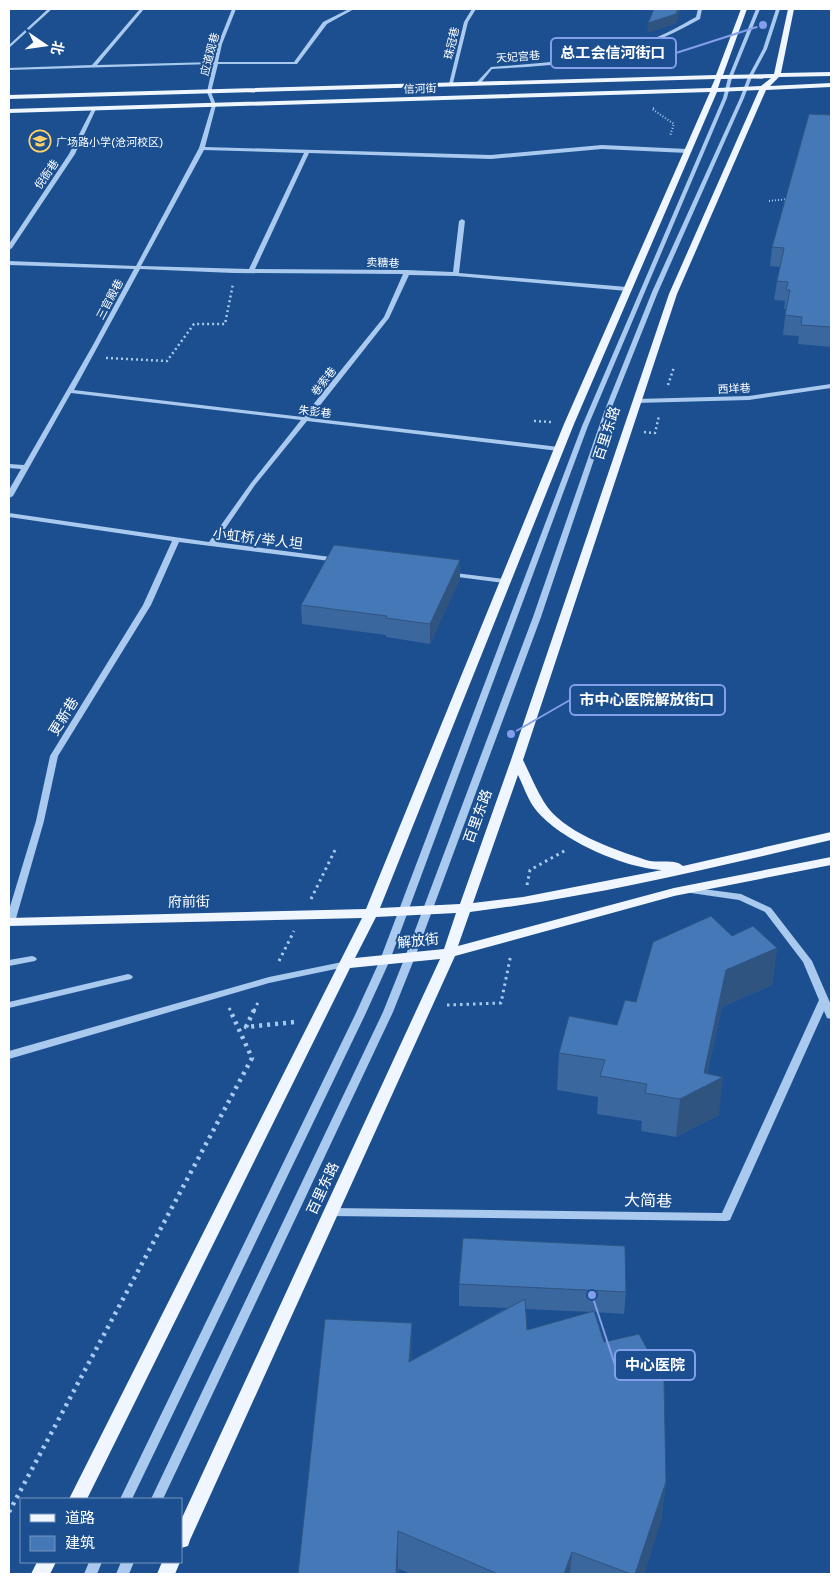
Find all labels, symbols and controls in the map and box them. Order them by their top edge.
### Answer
north arrow [20,20,70,70]
street label: 珠冠巷 [441,25,461,61]
street label: 应道观巷 [197,31,221,77]
callout: 总工会信河街口 [551,38,676,68]
text: 北 [48,39,68,57]
text: 总工会信河街口 [560,43,666,61]
street label: 天妃宫巷 [496,48,540,64]
street label: 信河街 [403,81,437,95]
school or university icon: 广场路小学(沧河校区) [28,129,52,153]
place label: 广场路小学(沧河校区) [56,135,163,148]
street label: 倪衙巷 [31,157,61,191]
street label: 卖糖巷 [366,255,400,269]
street label: 三官殿巷 [93,277,125,321]
street label: 卷索巷 [308,364,338,398]
street label: 西垟巷 [717,381,751,395]
street label: 朱彭巷 [298,403,332,419]
street label: 百里东路 [589,404,623,462]
street label: 小虹桥/举人坦 [212,524,304,552]
callout: 市中心医院解放街口 [570,685,725,715]
text: 市中心医院解放街口 [579,690,715,708]
street label: 更新巷 [45,694,81,738]
street label: 百里东路 [459,787,495,845]
street label: 府前街 [168,892,210,910]
street label: 解放街 [396,929,440,951]
street label: 百里东路 [302,1159,342,1217]
street label: 大简巷 [624,1190,672,1210]
callout: 中心医院 [615,1350,695,1380]
text: 中心医院 [625,1355,685,1373]
legend [20,1498,182,1563]
text: 道路 [65,1508,95,1526]
text: 建筑 [65,1533,95,1551]

